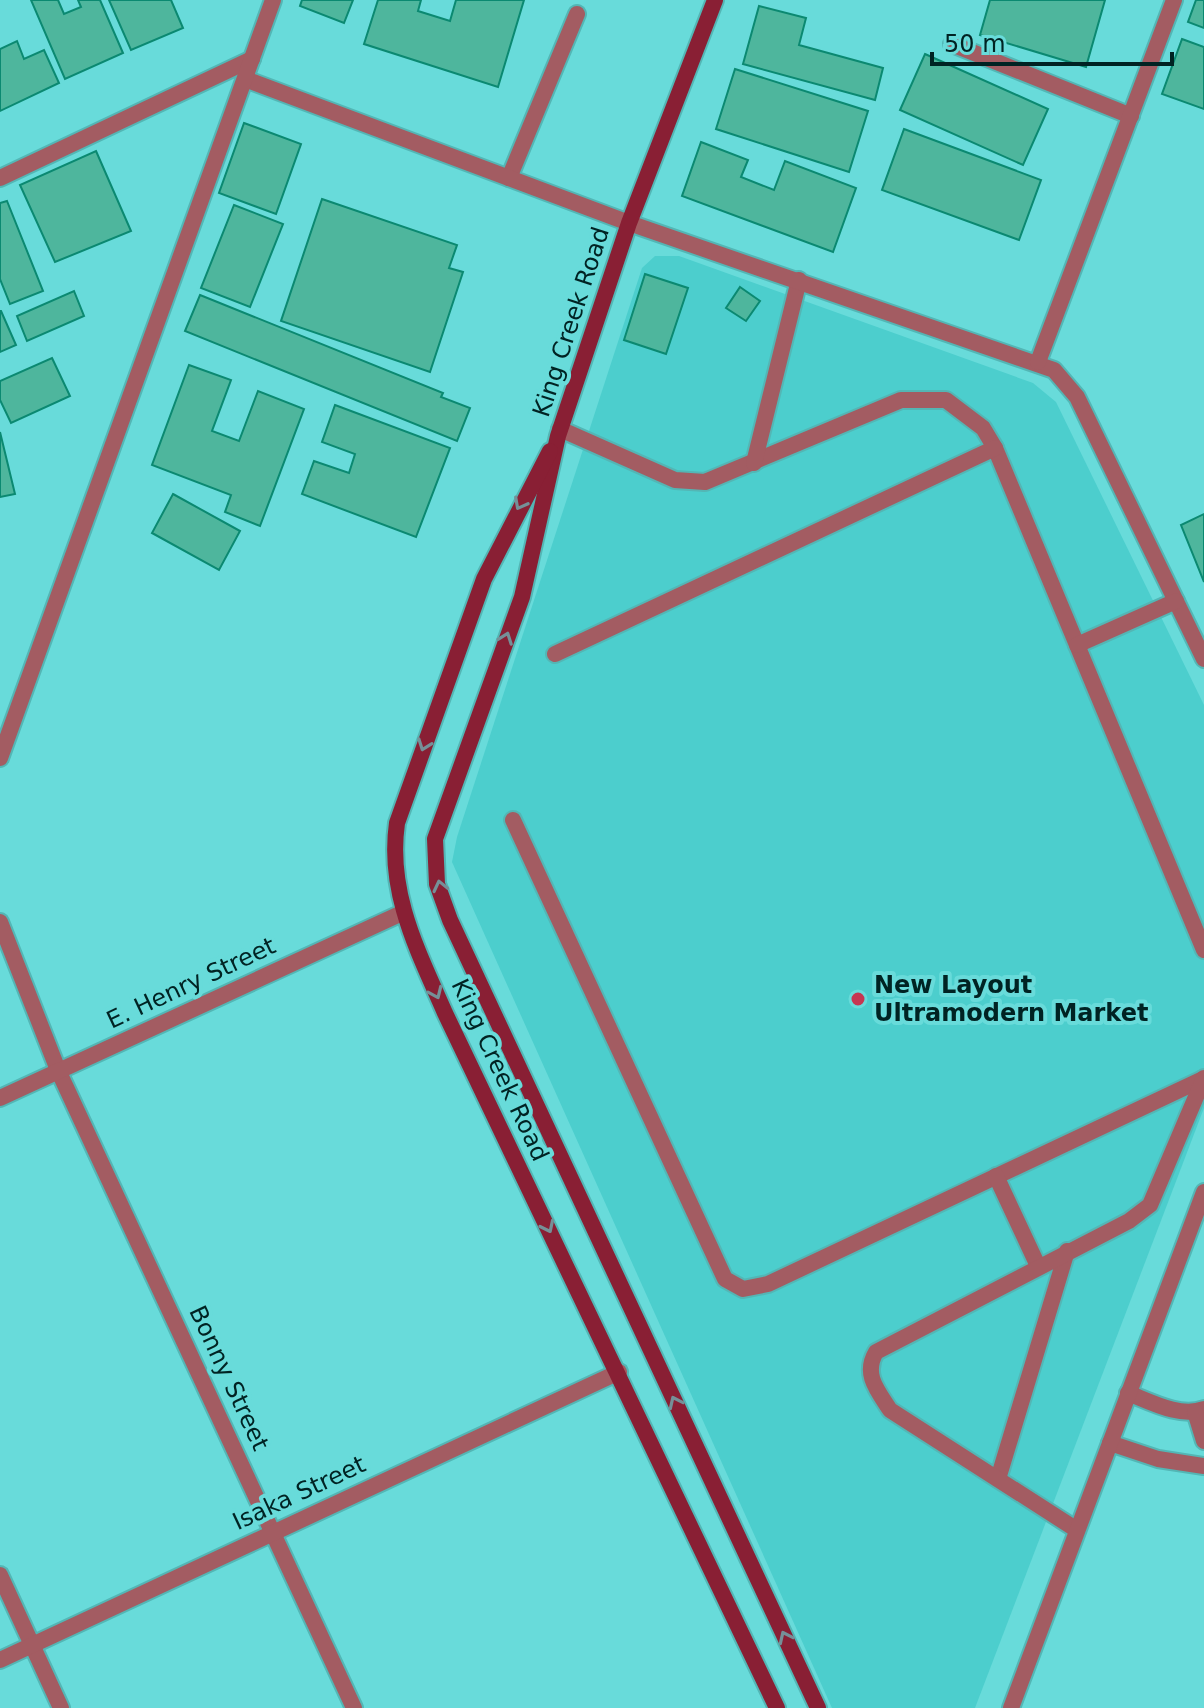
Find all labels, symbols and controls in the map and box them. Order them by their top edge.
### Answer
scale bar [932,16,1172,66]
text: 50 m [944,30,1006,58]
street label: King Creek Road [527,224,615,420]
one-way arrow [515,496,530,510]
one-way arrow [496,632,513,646]
one-way arrow [417,737,434,751]
one-way arrow [432,879,449,893]
street label: E. Henry Street [102,932,280,1034]
place label: New Layout Ultramodern Market [874,971,1148,1027]
street label: King Creek Road [446,974,554,1166]
one-way arrow [426,984,442,999]
marker: New Layout Ultramodern Market [849,990,867,1008]
one-way arrow [539,1219,555,1233]
street label: Bonny Street [183,1301,275,1455]
one-way arrow [669,1395,685,1410]
street label: Isaka Street [228,1450,370,1536]
one-way arrow [779,1631,795,1646]

